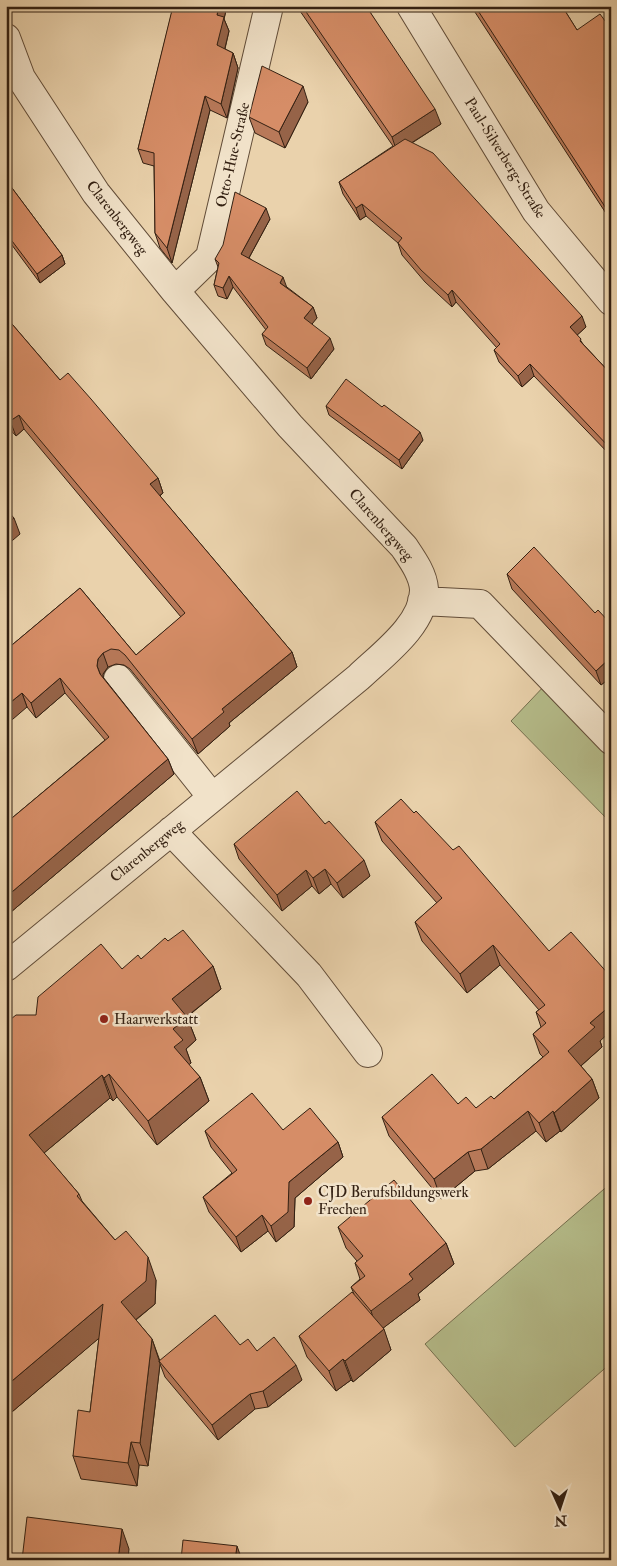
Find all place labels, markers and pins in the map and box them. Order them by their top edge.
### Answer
place label: Haarwerkstatt [114,1010,198,1029]
marker: Haarwerkstatt [98,1013,110,1025]
place label: CJD Berufsbildungswerk Frechen [318,1183,469,1219]
marker: CJD Berufsbildungswerk Frechen [302,1195,314,1207]

